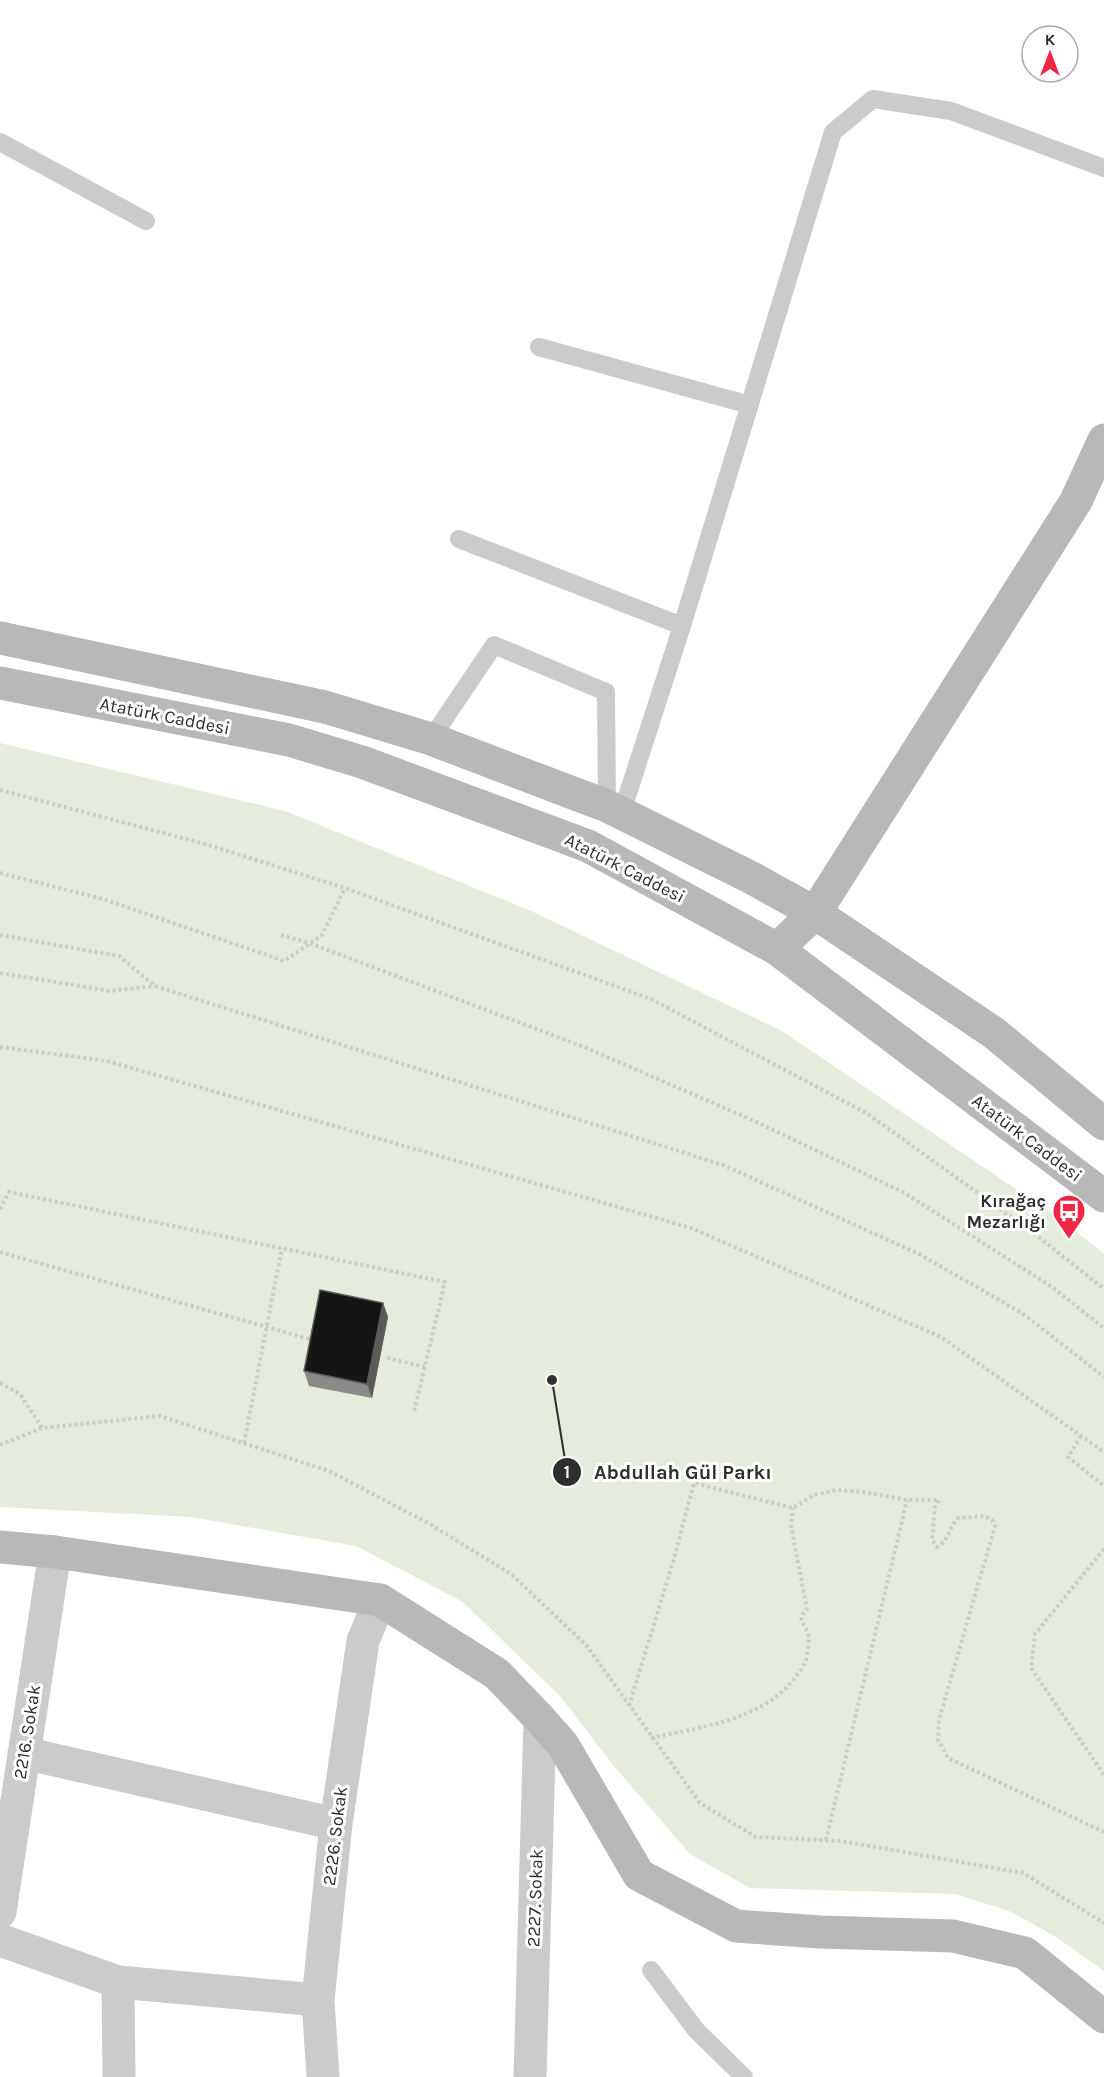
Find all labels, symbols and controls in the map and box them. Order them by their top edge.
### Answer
north arrow [1020,24,1080,84]
text: K [1045,30,1056,49]
street label: Atatürk Caddesi [98,693,232,739]
street label: Atatürk Caddesi [561,828,689,908]
street label: Atatürk Caddesi [968,1090,1086,1186]
place label: Kırağaç Mezarlığı [966,1190,1046,1233]
bus stop icon: Kırağaç Mezarlığı [1051,1193,1087,1240]
callout: Abdullah Gül Parkı [552,1453,784,1491]
text: 1 [564,1461,570,1483]
text: Abdullah Gül Parkı [594,1461,772,1484]
street label: 2216. Sokak [9,1683,45,1781]
street label: 2226. Sokak [318,1785,352,1887]
street label: 2227. Sokak [522,1849,548,1947]

